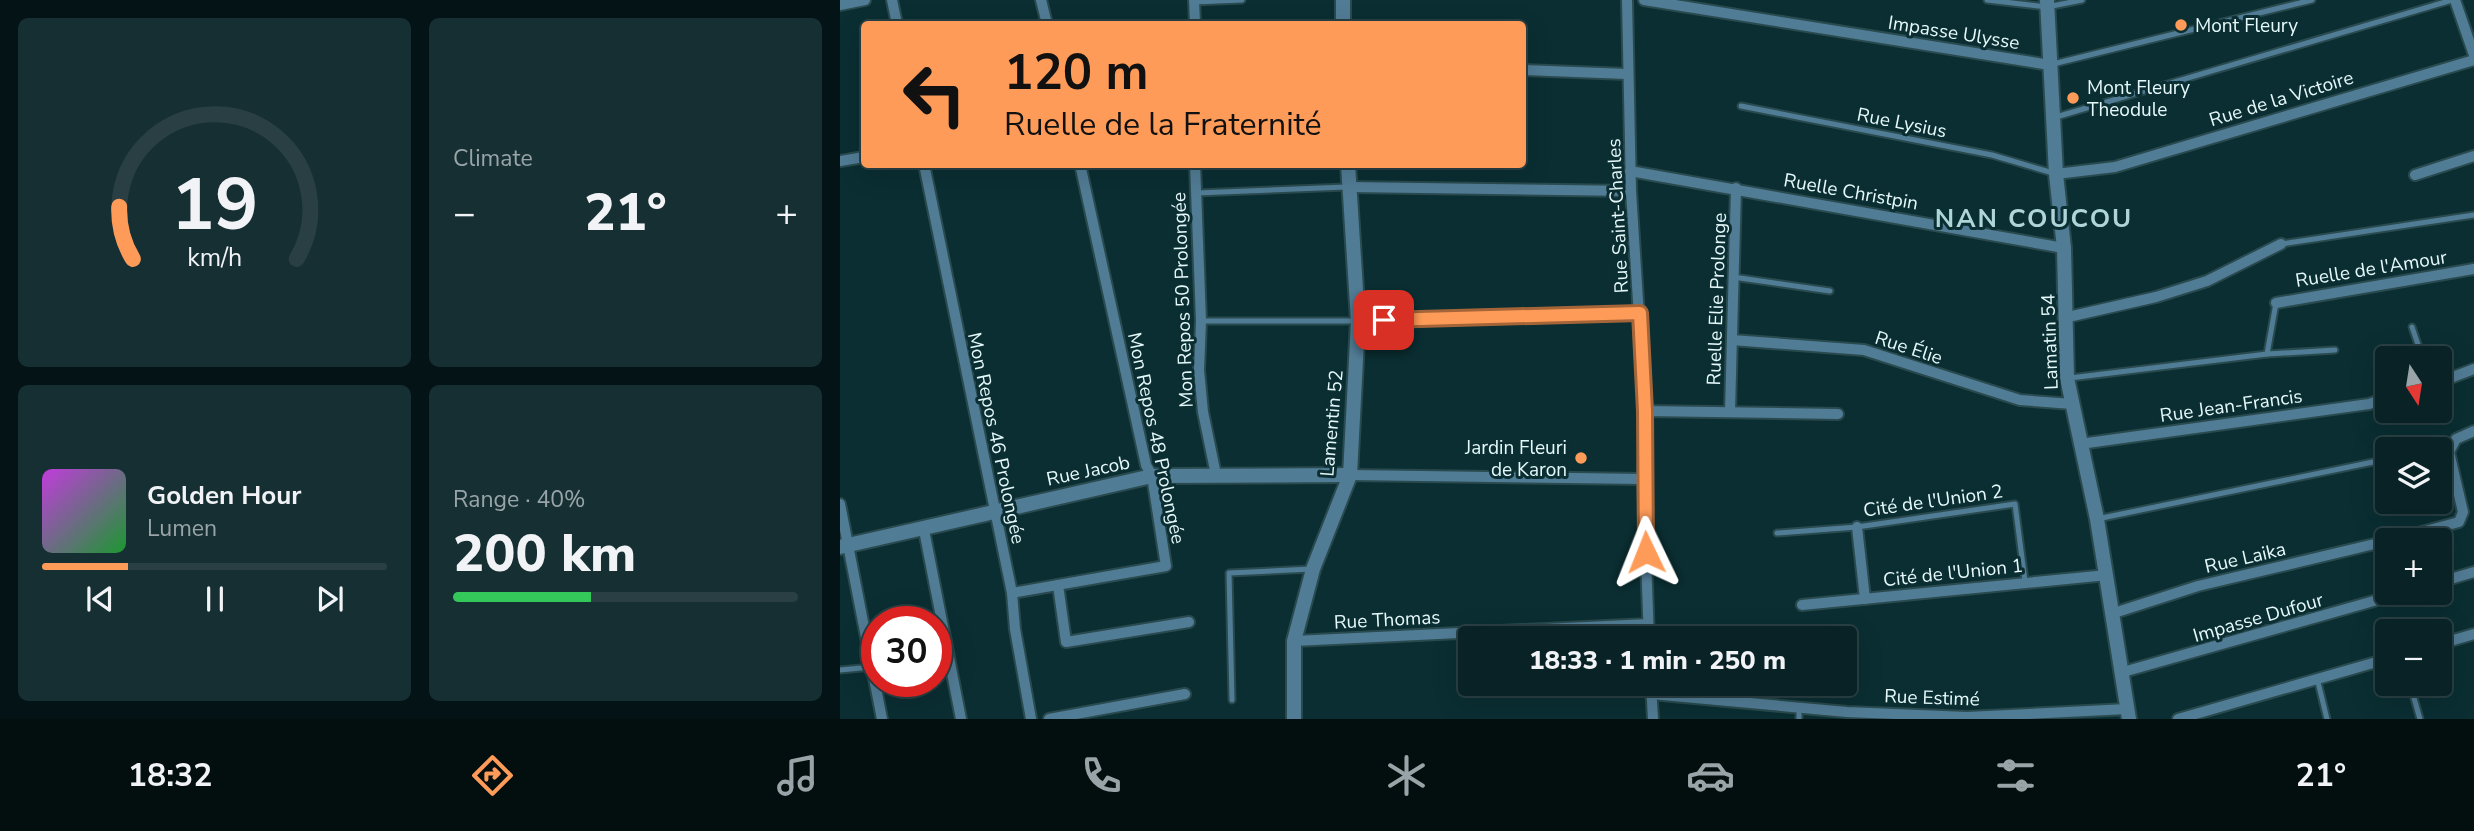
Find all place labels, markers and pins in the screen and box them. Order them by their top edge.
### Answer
place label: Mont Fleury [2195,13,2298,39]
marker: Mont Fleury [2173,17,2189,33]
place label: Mont Fleury Theodule [2087,75,2190,123]
marker: Mont Fleury Theodule [2065,90,2081,106]
pin [1354,290,1414,350]
place label: Jardin Fleuri de Karon [1464,435,1567,483]
marker: Jardin Fleuri de Karon [1573,450,1589,466]

